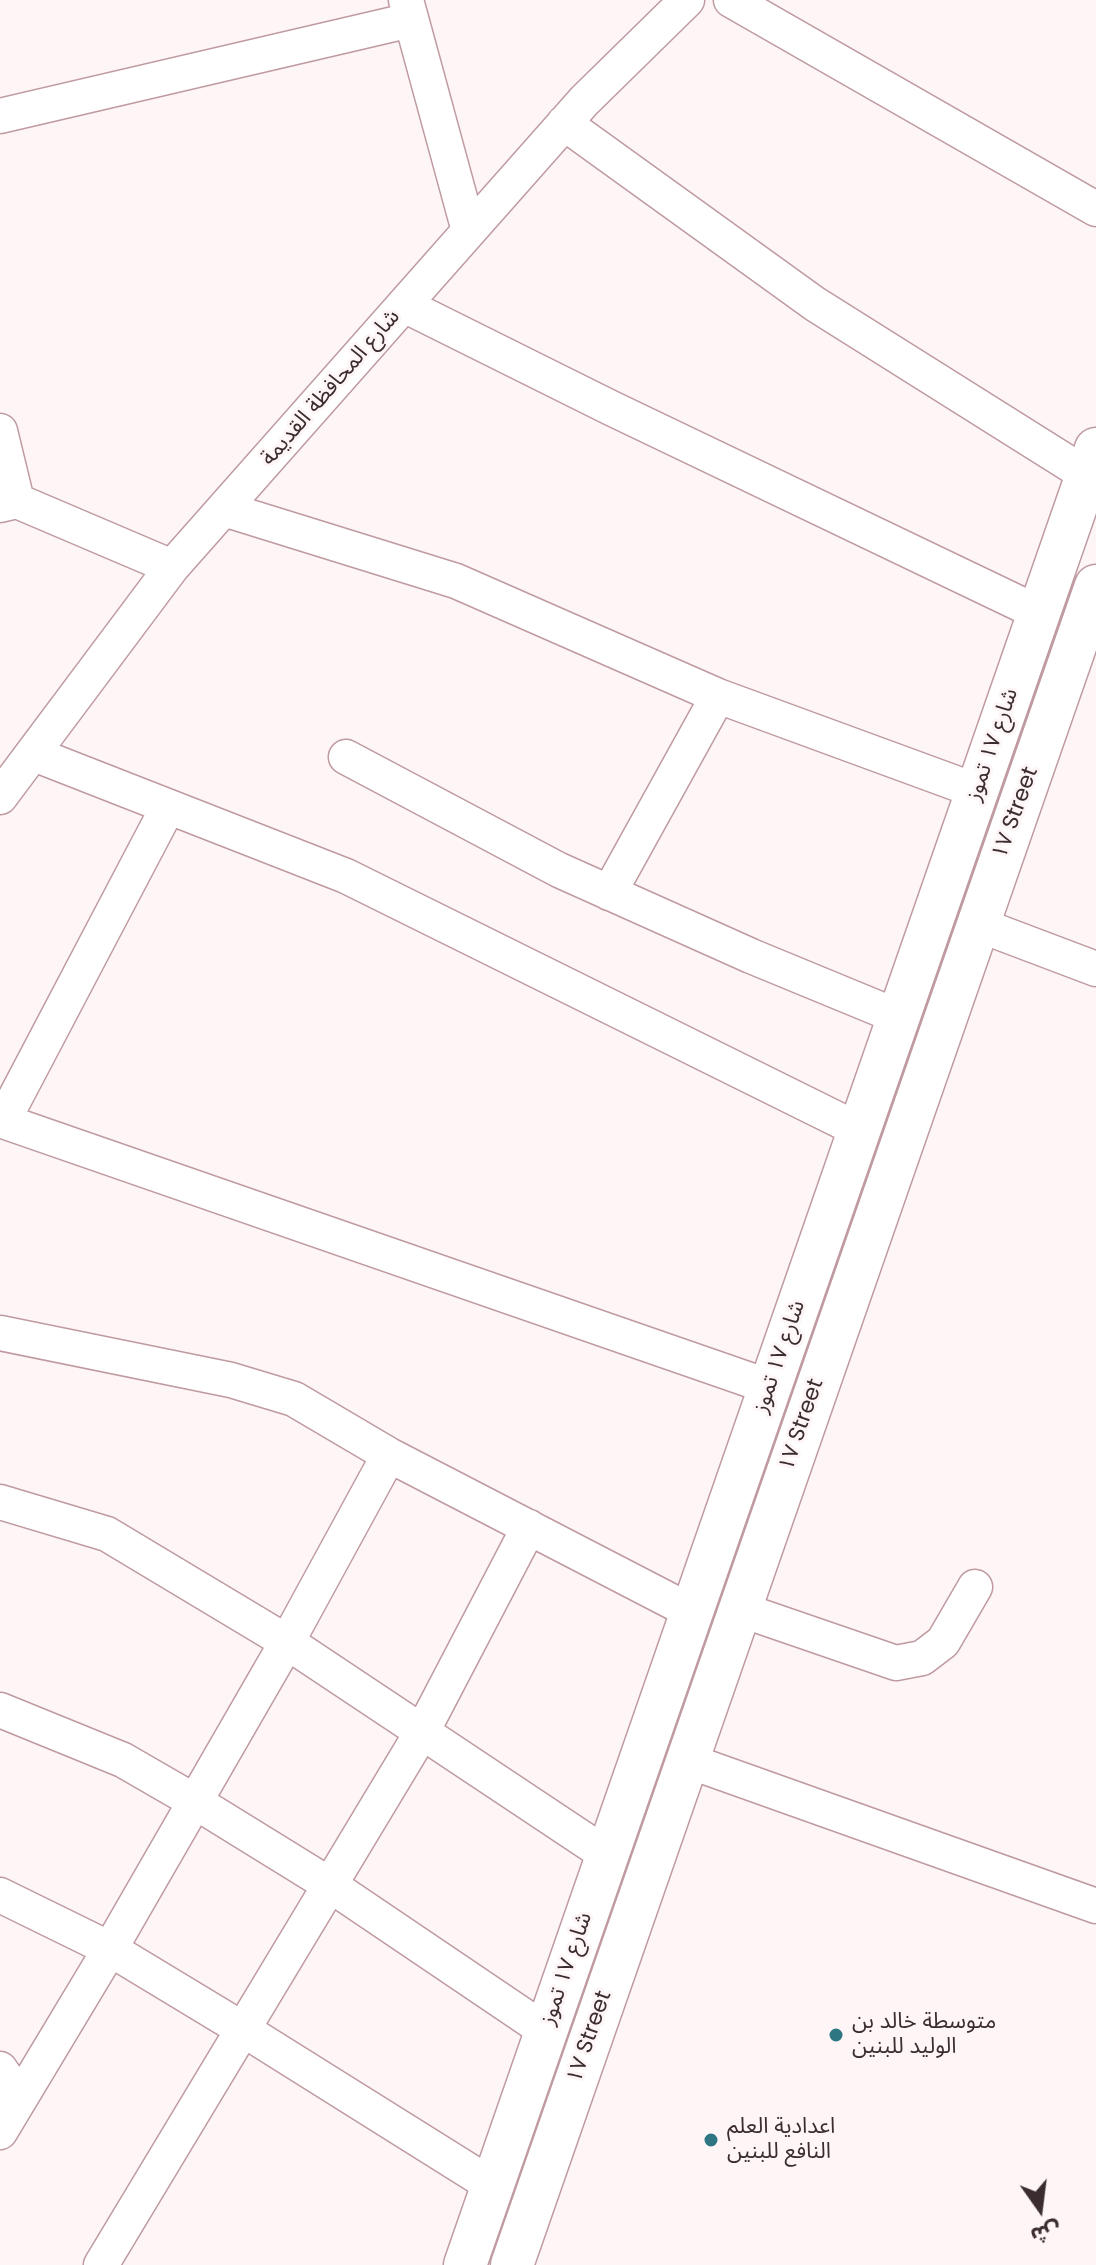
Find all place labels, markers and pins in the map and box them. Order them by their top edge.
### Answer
place label: متوسطة خالد بن الوليد للبنين [852,2009,996,2060]
marker: متوسطة خالد بن الوليد للبنين [827,2026,845,2044]
place label: اعدادية العلم النافع للبنين [727,2114,835,2166]
marker: اعدادية العلم النافع للبنين [702,2131,720,2149]

